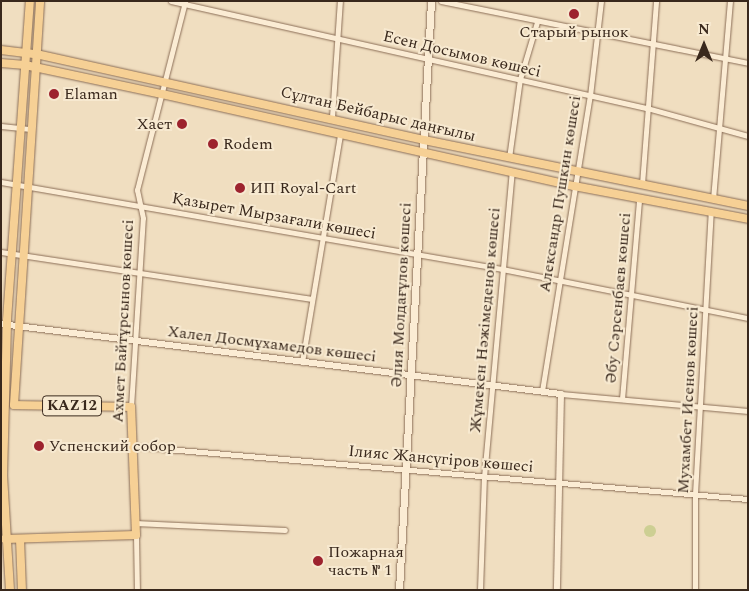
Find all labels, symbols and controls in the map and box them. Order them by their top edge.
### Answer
marker: Старый рынок [568,8,580,20]
text: N [698,19,710,40]
north arrow [679,20,729,70]
place label: Старый рынок [519,22,629,42]
street label: Есен Досымов көшесі [381,26,543,82]
street label: Сұлтан Бейбарыс даңғылы [279,82,477,146]
place label: Elaman [64,84,118,104]
marker: Elaman [48,88,60,100]
street label: Александр Пушкин көшесі [535,94,585,294]
place label: Хает [137,114,172,134]
marker: Хает [176,118,188,130]
place label: Rodem [223,134,273,154]
marker: Rodem [207,138,219,150]
place label: ИП Royal-Cart [250,178,356,198]
marker: ИП Royal-Cart [234,182,246,194]
street label: Қазырет Мырзағали көшесі [170,189,378,243]
street label: Әлия Молдағұлов көшесі [387,202,415,388]
street label: Жұмекен Нәжімеденов көшесі [466,207,504,433]
street label: Әбу Сәрсенбаев көшесі [601,212,635,384]
street label: Ахмет Байтұрсынов көшесі [108,219,138,423]
street label: Мухамбет Исенов көшесі [674,306,702,494]
street label: Халел Досмұхамедов көшесі [167,322,377,366]
road number: KAZ12 [42,394,102,418]
place label: Успенский собор [49,436,176,456]
marker: Успенский собор [33,440,45,452]
street label: Ілияс Жансүгіров көшесі [348,441,534,477]
place label: Пожарная часть № 1 [328,542,404,580]
marker: Пожарная часть № 1 [312,555,324,567]

